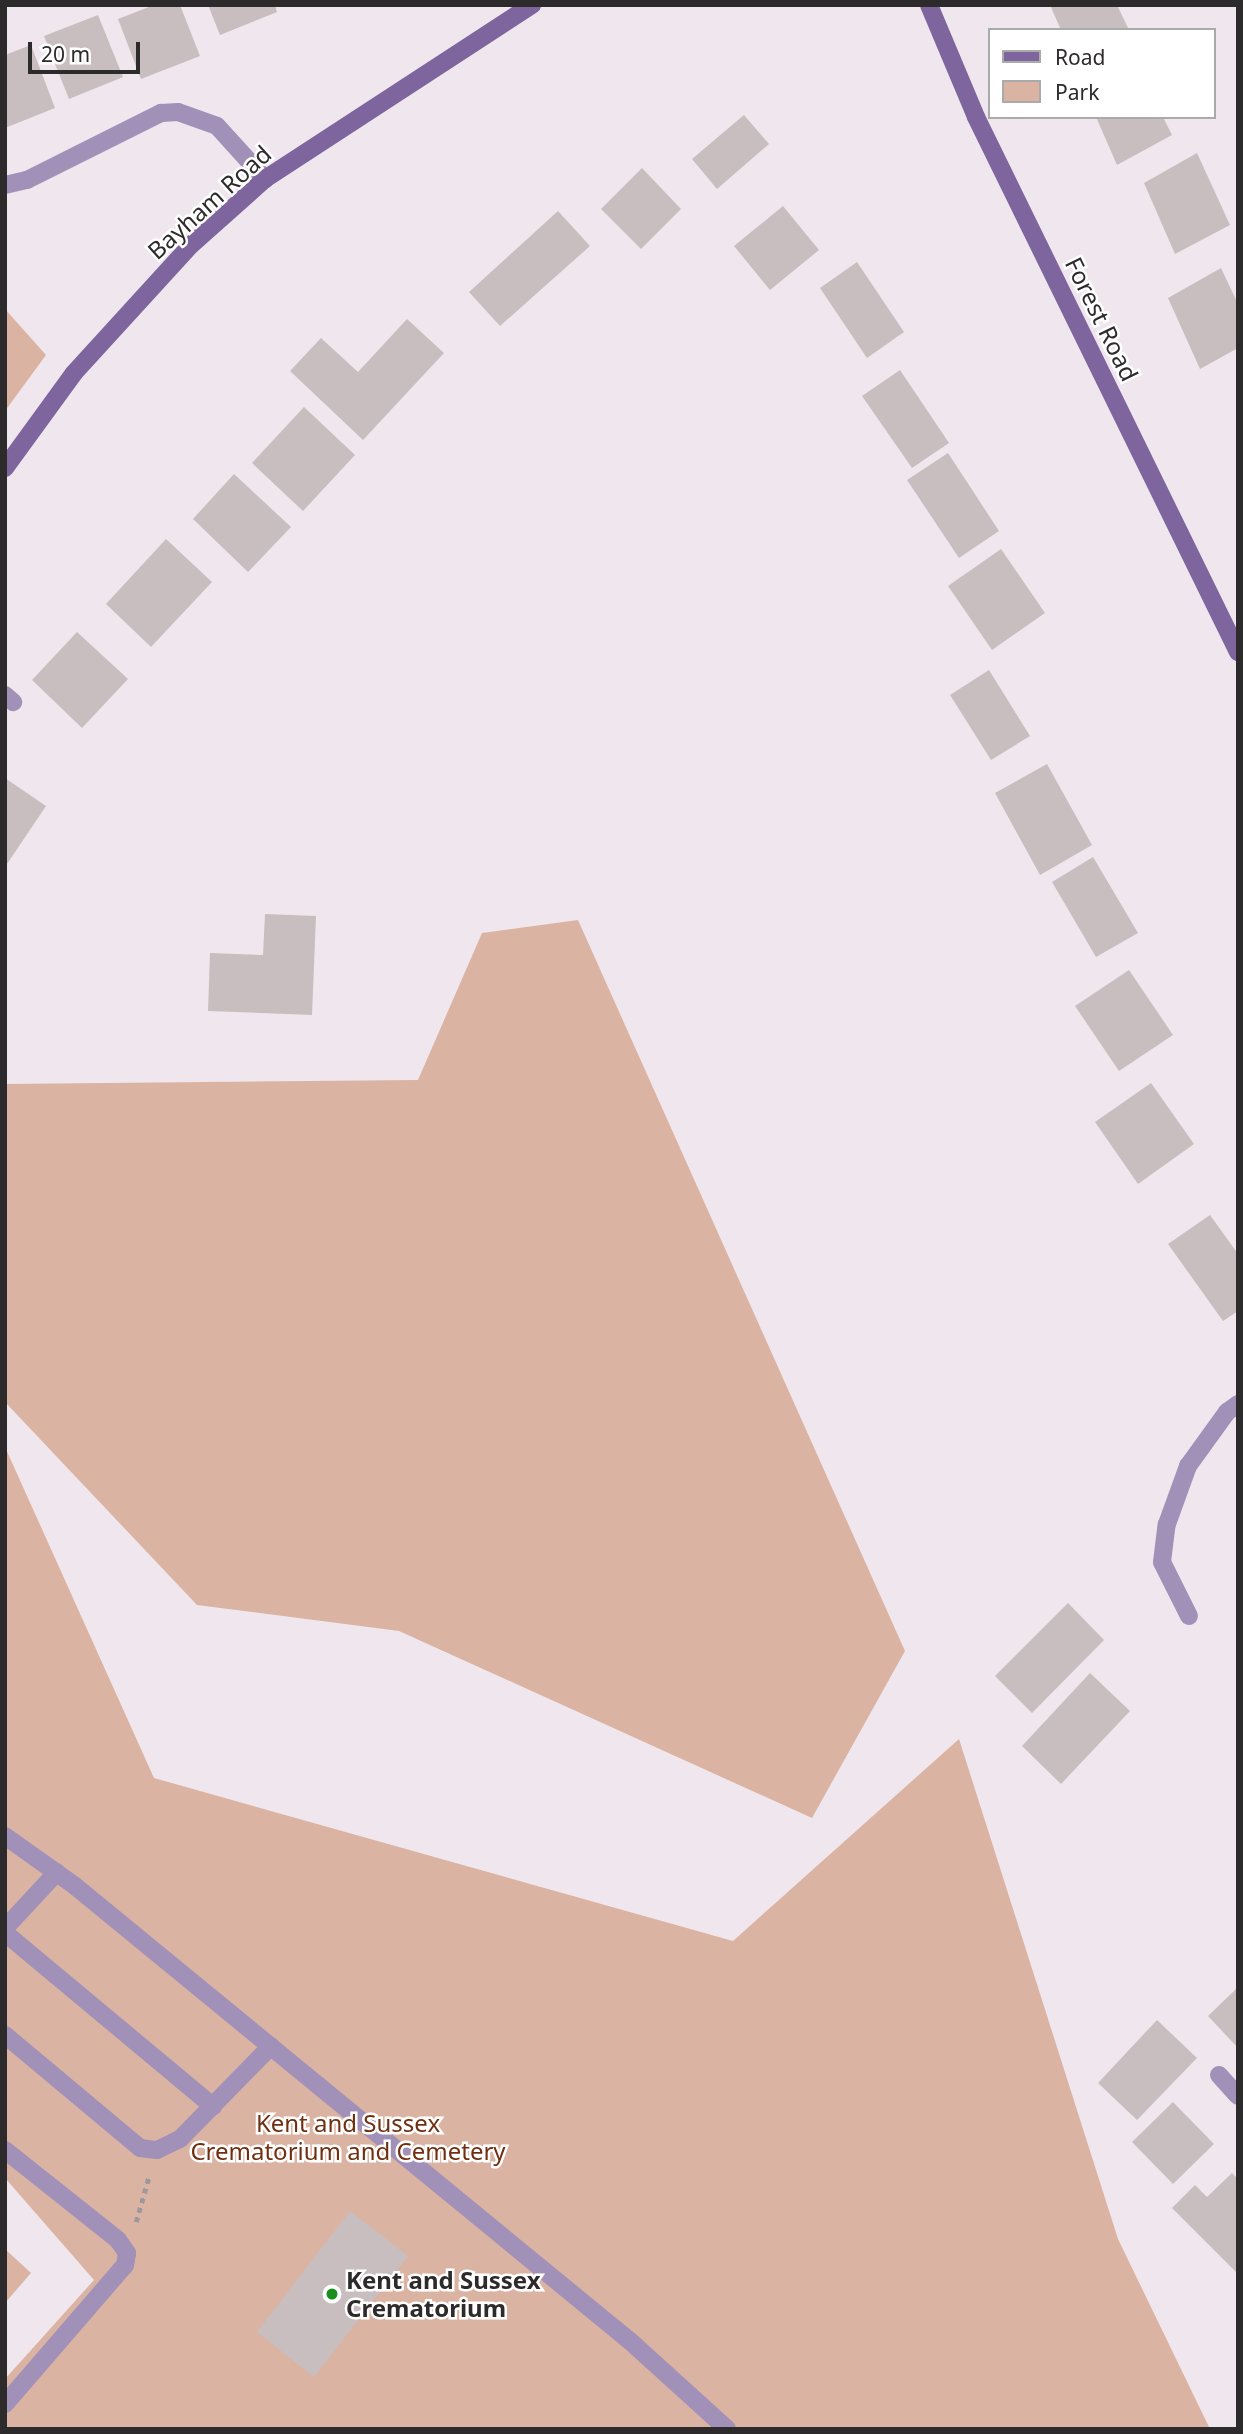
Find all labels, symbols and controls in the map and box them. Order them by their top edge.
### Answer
scale bar [32,28,144,72]
legend [988,28,1215,119]
text: 20 m [41,40,90,68]
text: Road [1055,43,1105,71]
text: Park [1055,78,1099,106]
street label: Bayham Road [141,139,277,265]
street label: Forest Road [1060,252,1144,386]
park label: Kent and Sussex Crematorium and Cemetery [190,2109,506,2165]
place label: Kent and Sussex Crematorium [346,2266,541,2322]
marker: Kent and Sussex Crematorium [324,2286,340,2302]

